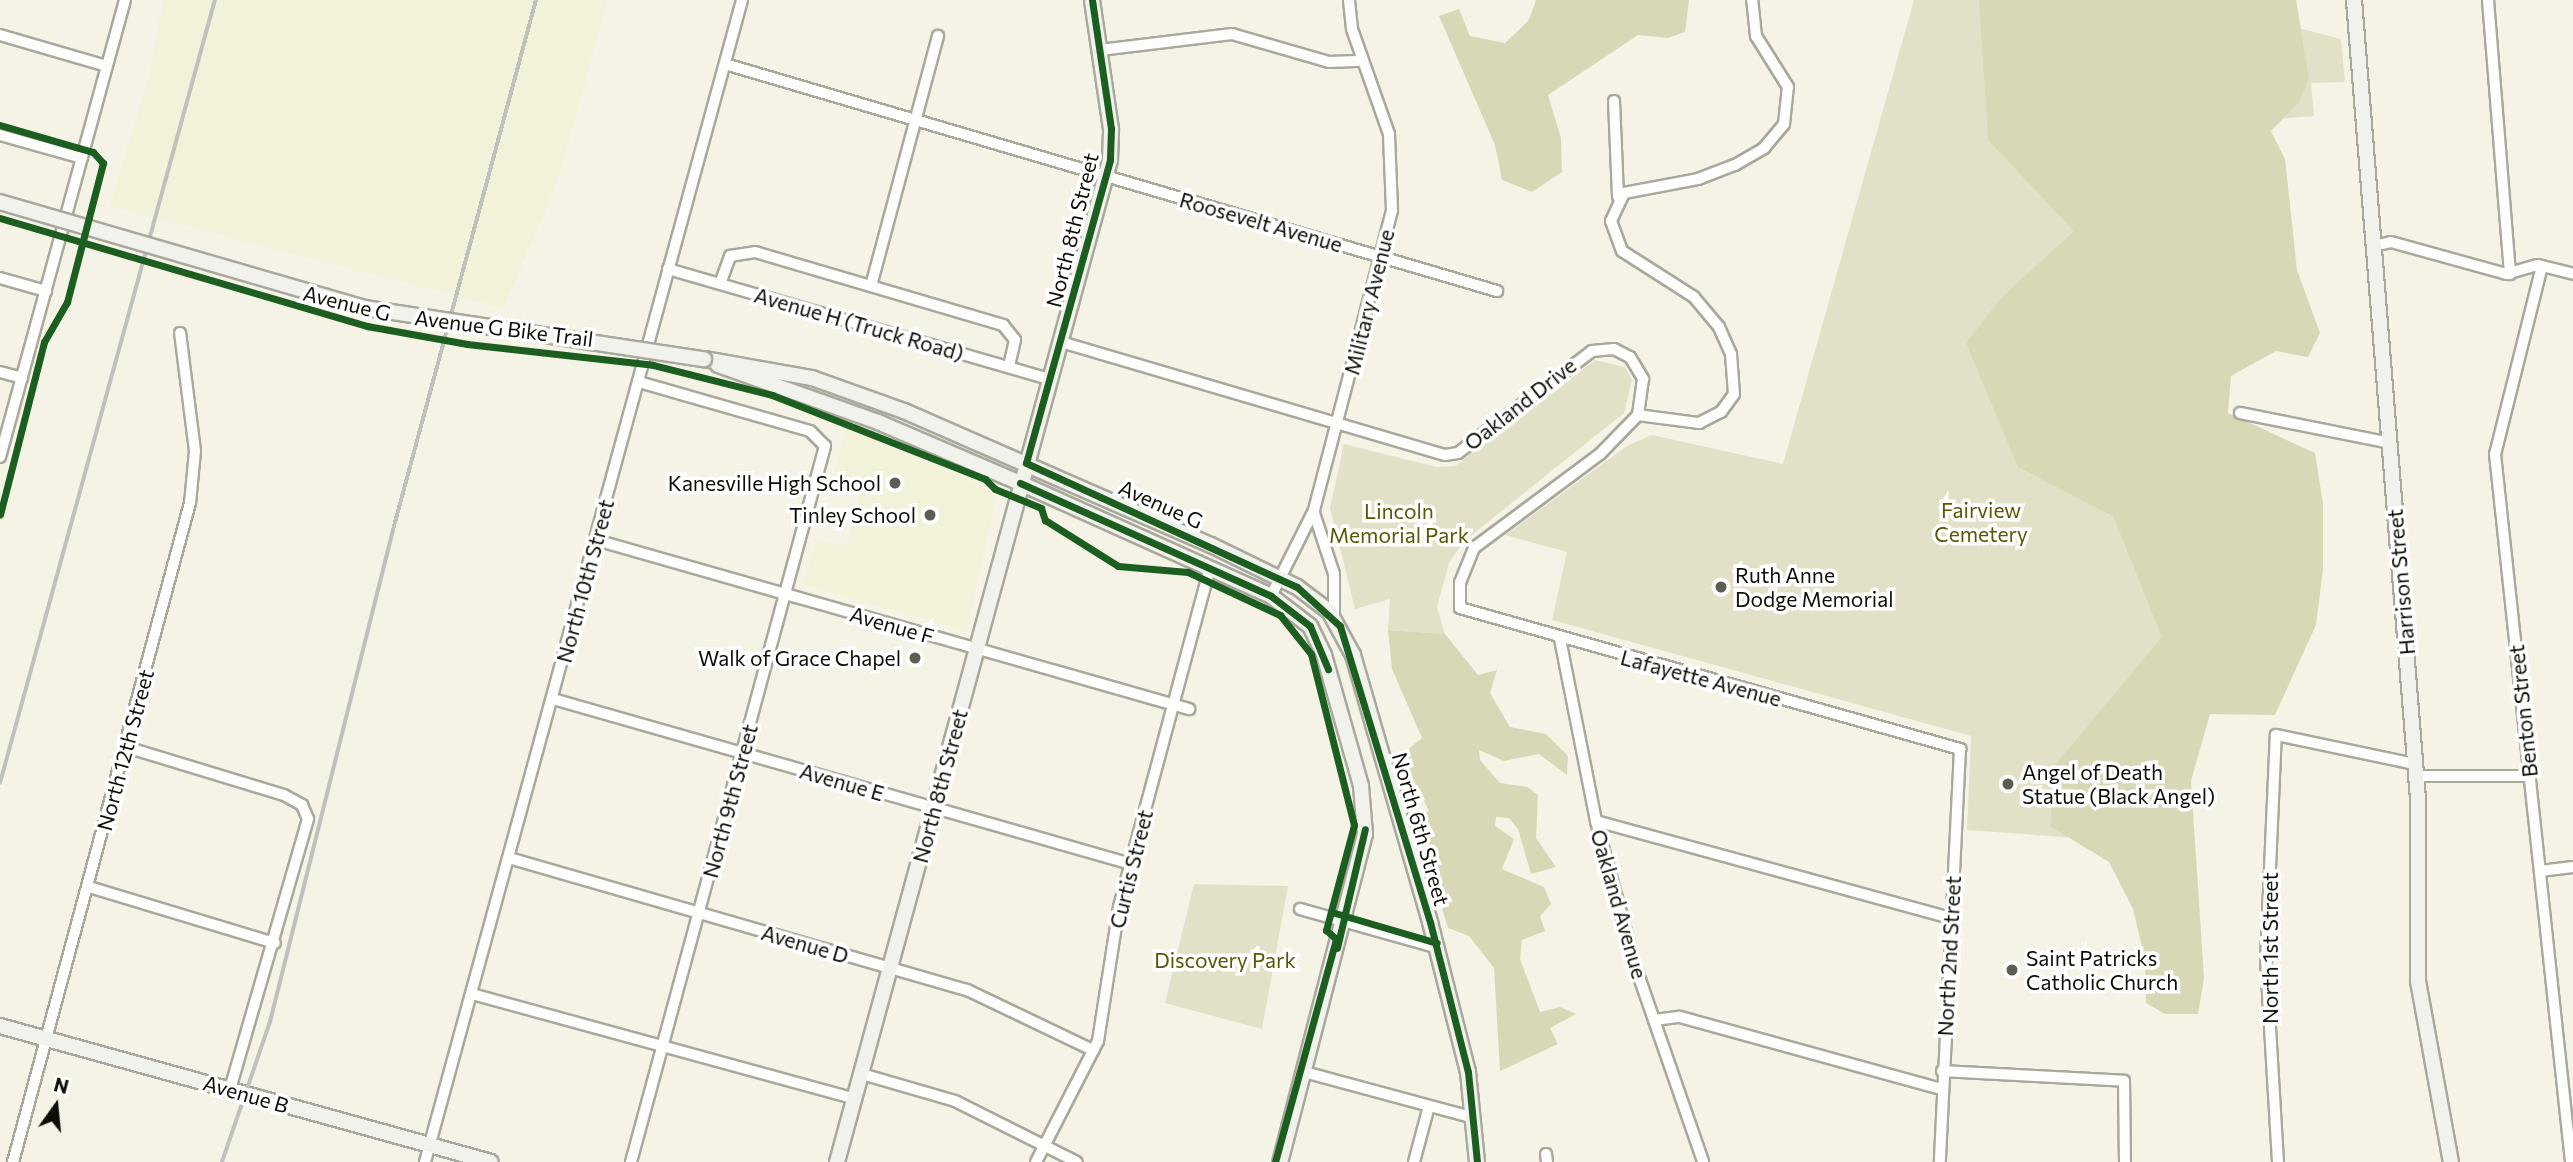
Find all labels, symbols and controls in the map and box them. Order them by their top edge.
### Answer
street label: North 8th Street [1041,150,1103,310]
street label: Roosevelt Avenue [1177,187,1345,257]
street label: Military Avenue [1339,227,1399,377]
street label: Avenue G [301,280,393,326]
street label: Avenue H (Truck Road) [751,282,967,366]
street label: Avenue G Bike Trail [413,305,595,351]
street label: Oakland Drive [1459,353,1581,455]
place label: Kanesville High School [668,470,881,496]
street label: Avenue G [1115,474,1207,534]
marker: Kanesville High School [887,475,903,491]
street label: North 10th Street [551,497,619,665]
park label: Fairview Cemetery [1934,497,2028,547]
park label: Lincoln Memorial Park [1329,498,1469,548]
place label: Tinley School [789,502,916,528]
marker: Tinley School [922,507,938,523]
street label: Harrison Street [2382,508,2420,656]
place label: Ruth Anne Dodge Memorial [1735,562,1894,612]
marker: Ruth Anne Dodge Memorial [1713,579,1729,595]
street label: Avenue F [847,601,937,649]
street label: Lafayette Avenue [1618,644,1784,712]
street label: Benton Street [2504,644,2542,778]
place label: Walk of Grace Chapel [698,645,901,671]
marker: Walk of Grace Chapel [907,650,923,666]
street label: North 12th Street [91,667,159,833]
street label: North 8th Street [907,706,973,866]
street label: North 9th Street [697,721,763,881]
street label: North 6th Street [1387,749,1455,909]
street label: Avenue E [797,758,887,806]
place label: Angel of Death Statue (Black Angel) [2022,759,2215,809]
marker: Angel of Death Statue (Black Angel) [2000,776,2016,792]
street label: Curtis Street [1104,807,1158,931]
street label: Oakland Avenue [1586,826,1652,982]
street label: North 1st Street [2257,872,2283,1024]
street label: North 2nd Street [1932,875,1966,1037]
street label: Avenue D [759,920,851,968]
place label: Saint Patricks Catholic Church [2026,945,2178,995]
park label: Discovery Park [1154,947,1296,973]
marker: Saint Patricks Catholic Church [2004,962,2020,978]
street label: Avenue B [200,1070,292,1118]
north arrow [21,1071,91,1141]
text: N [52,1072,71,1098]

